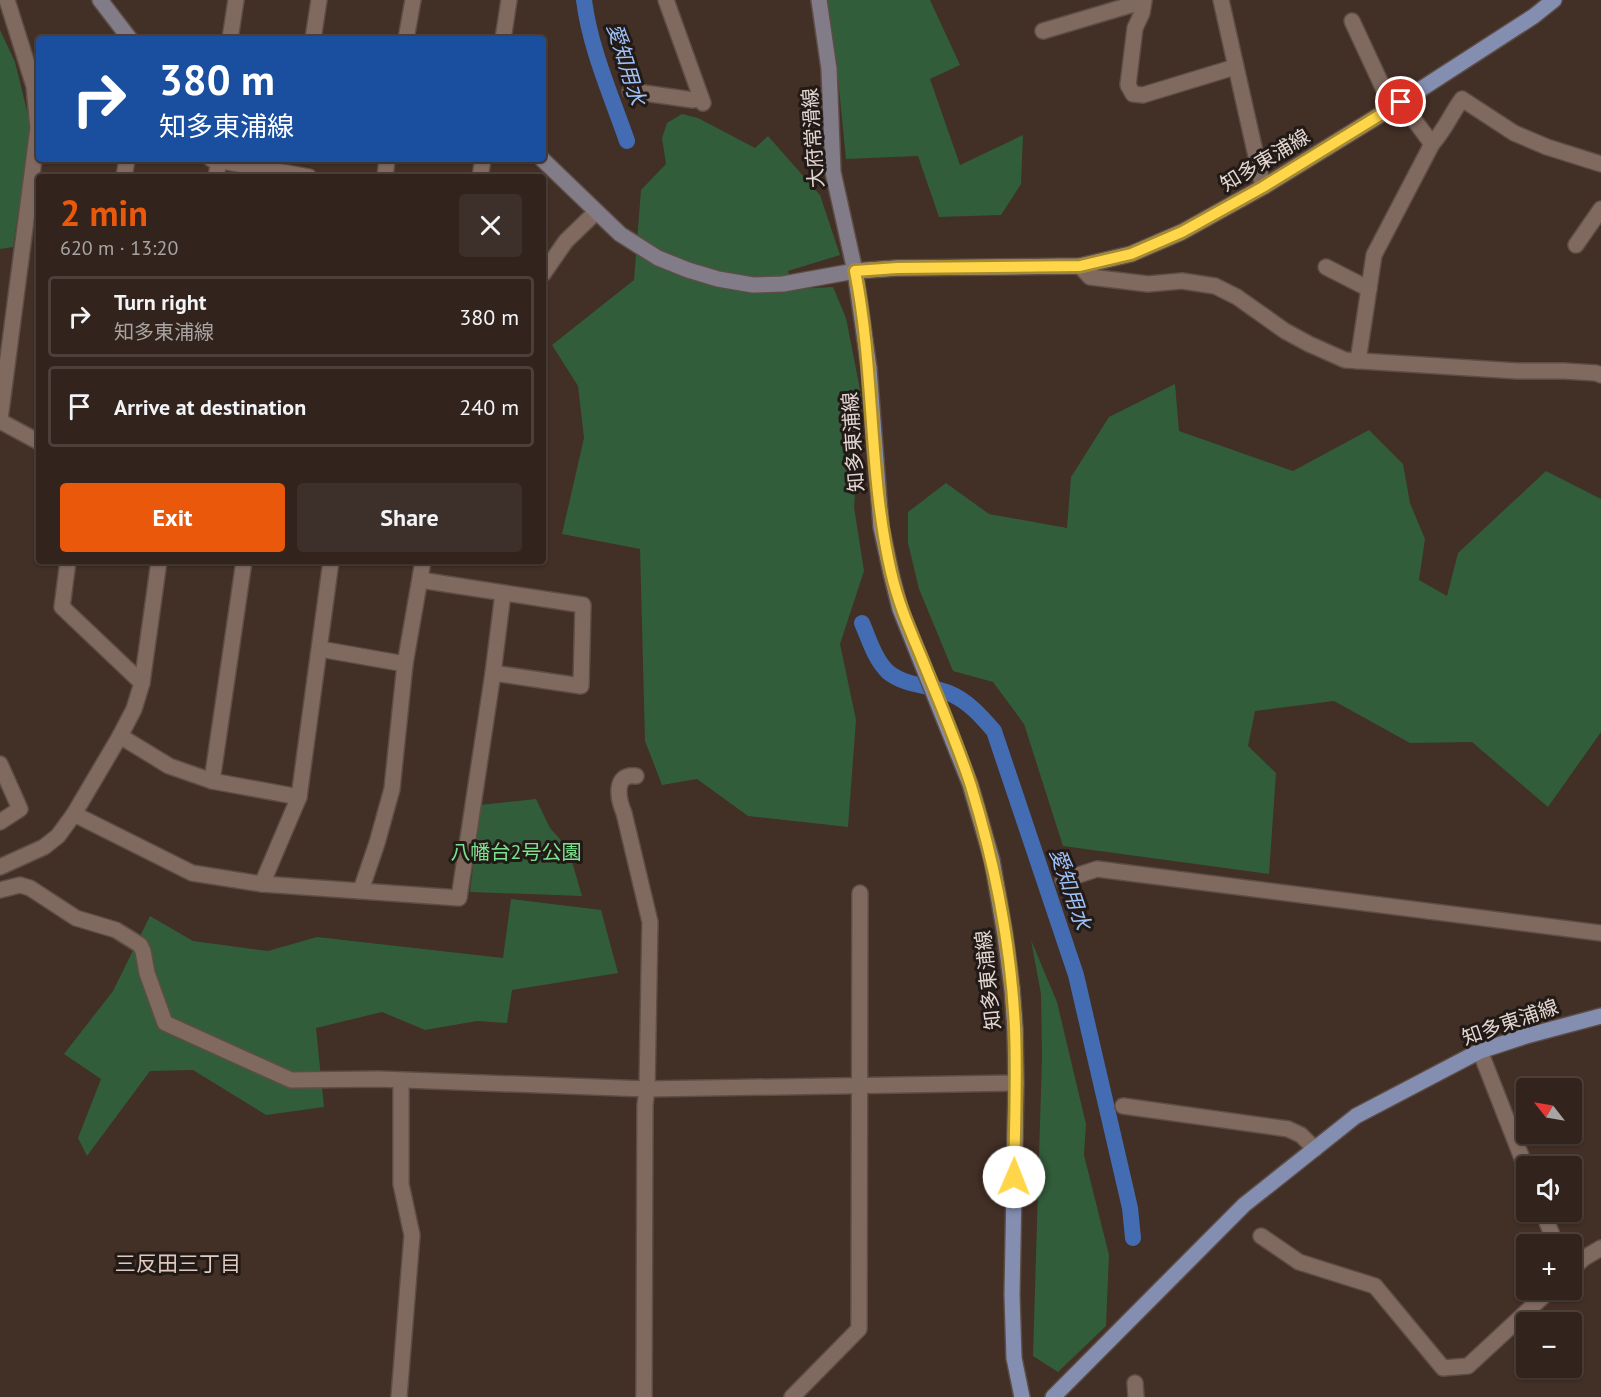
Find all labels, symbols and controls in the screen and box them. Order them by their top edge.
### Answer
water label: 愛知用水 [601,20,652,110]
text: 380 m [159,52,275,107]
icon: right [60,60,138,138]
pin [1375,76,1426,127]
icon: arrive [1384,85,1417,118]
street label: 大府常滑線 [797,87,829,189]
text: 知多東浦線 [159,109,294,143]
street label: 知多東浦線 [1215,123,1315,197]
text: 2 min [60,189,148,236]
button: close [459,194,522,257]
text: 620 m · 13:20 [60,235,178,261]
text: Turn right [114,288,206,316]
icon: right [63,300,96,333]
text: 380 m [459,303,519,331]
text: 知多東浦線 [114,319,214,345]
icon: arrive [63,390,96,423]
street label: 知多東浦線 [837,391,869,493]
text: Arrive at destination [114,393,306,421]
text: 240 m [459,393,519,421]
button: Exit [60,483,285,552]
button: Share [297,483,522,552]
park label: 八幡台2号公園 [451,839,581,865]
water label: 愛知用水 [1044,845,1098,935]
street label: 知多東浦線 [970,929,1006,1031]
street label: 知多東浦線 [1458,993,1562,1051]
north arrow [1516,1078,1582,1144]
map controls [1516,1078,1582,1378]
position arrow [982,1145,1046,1209]
button: sound [1516,1156,1582,1222]
button: + [1516,1234,1582,1300]
district label: 三反田三丁目 [115,1250,241,1277]
button: − [1516,1312,1582,1378]

